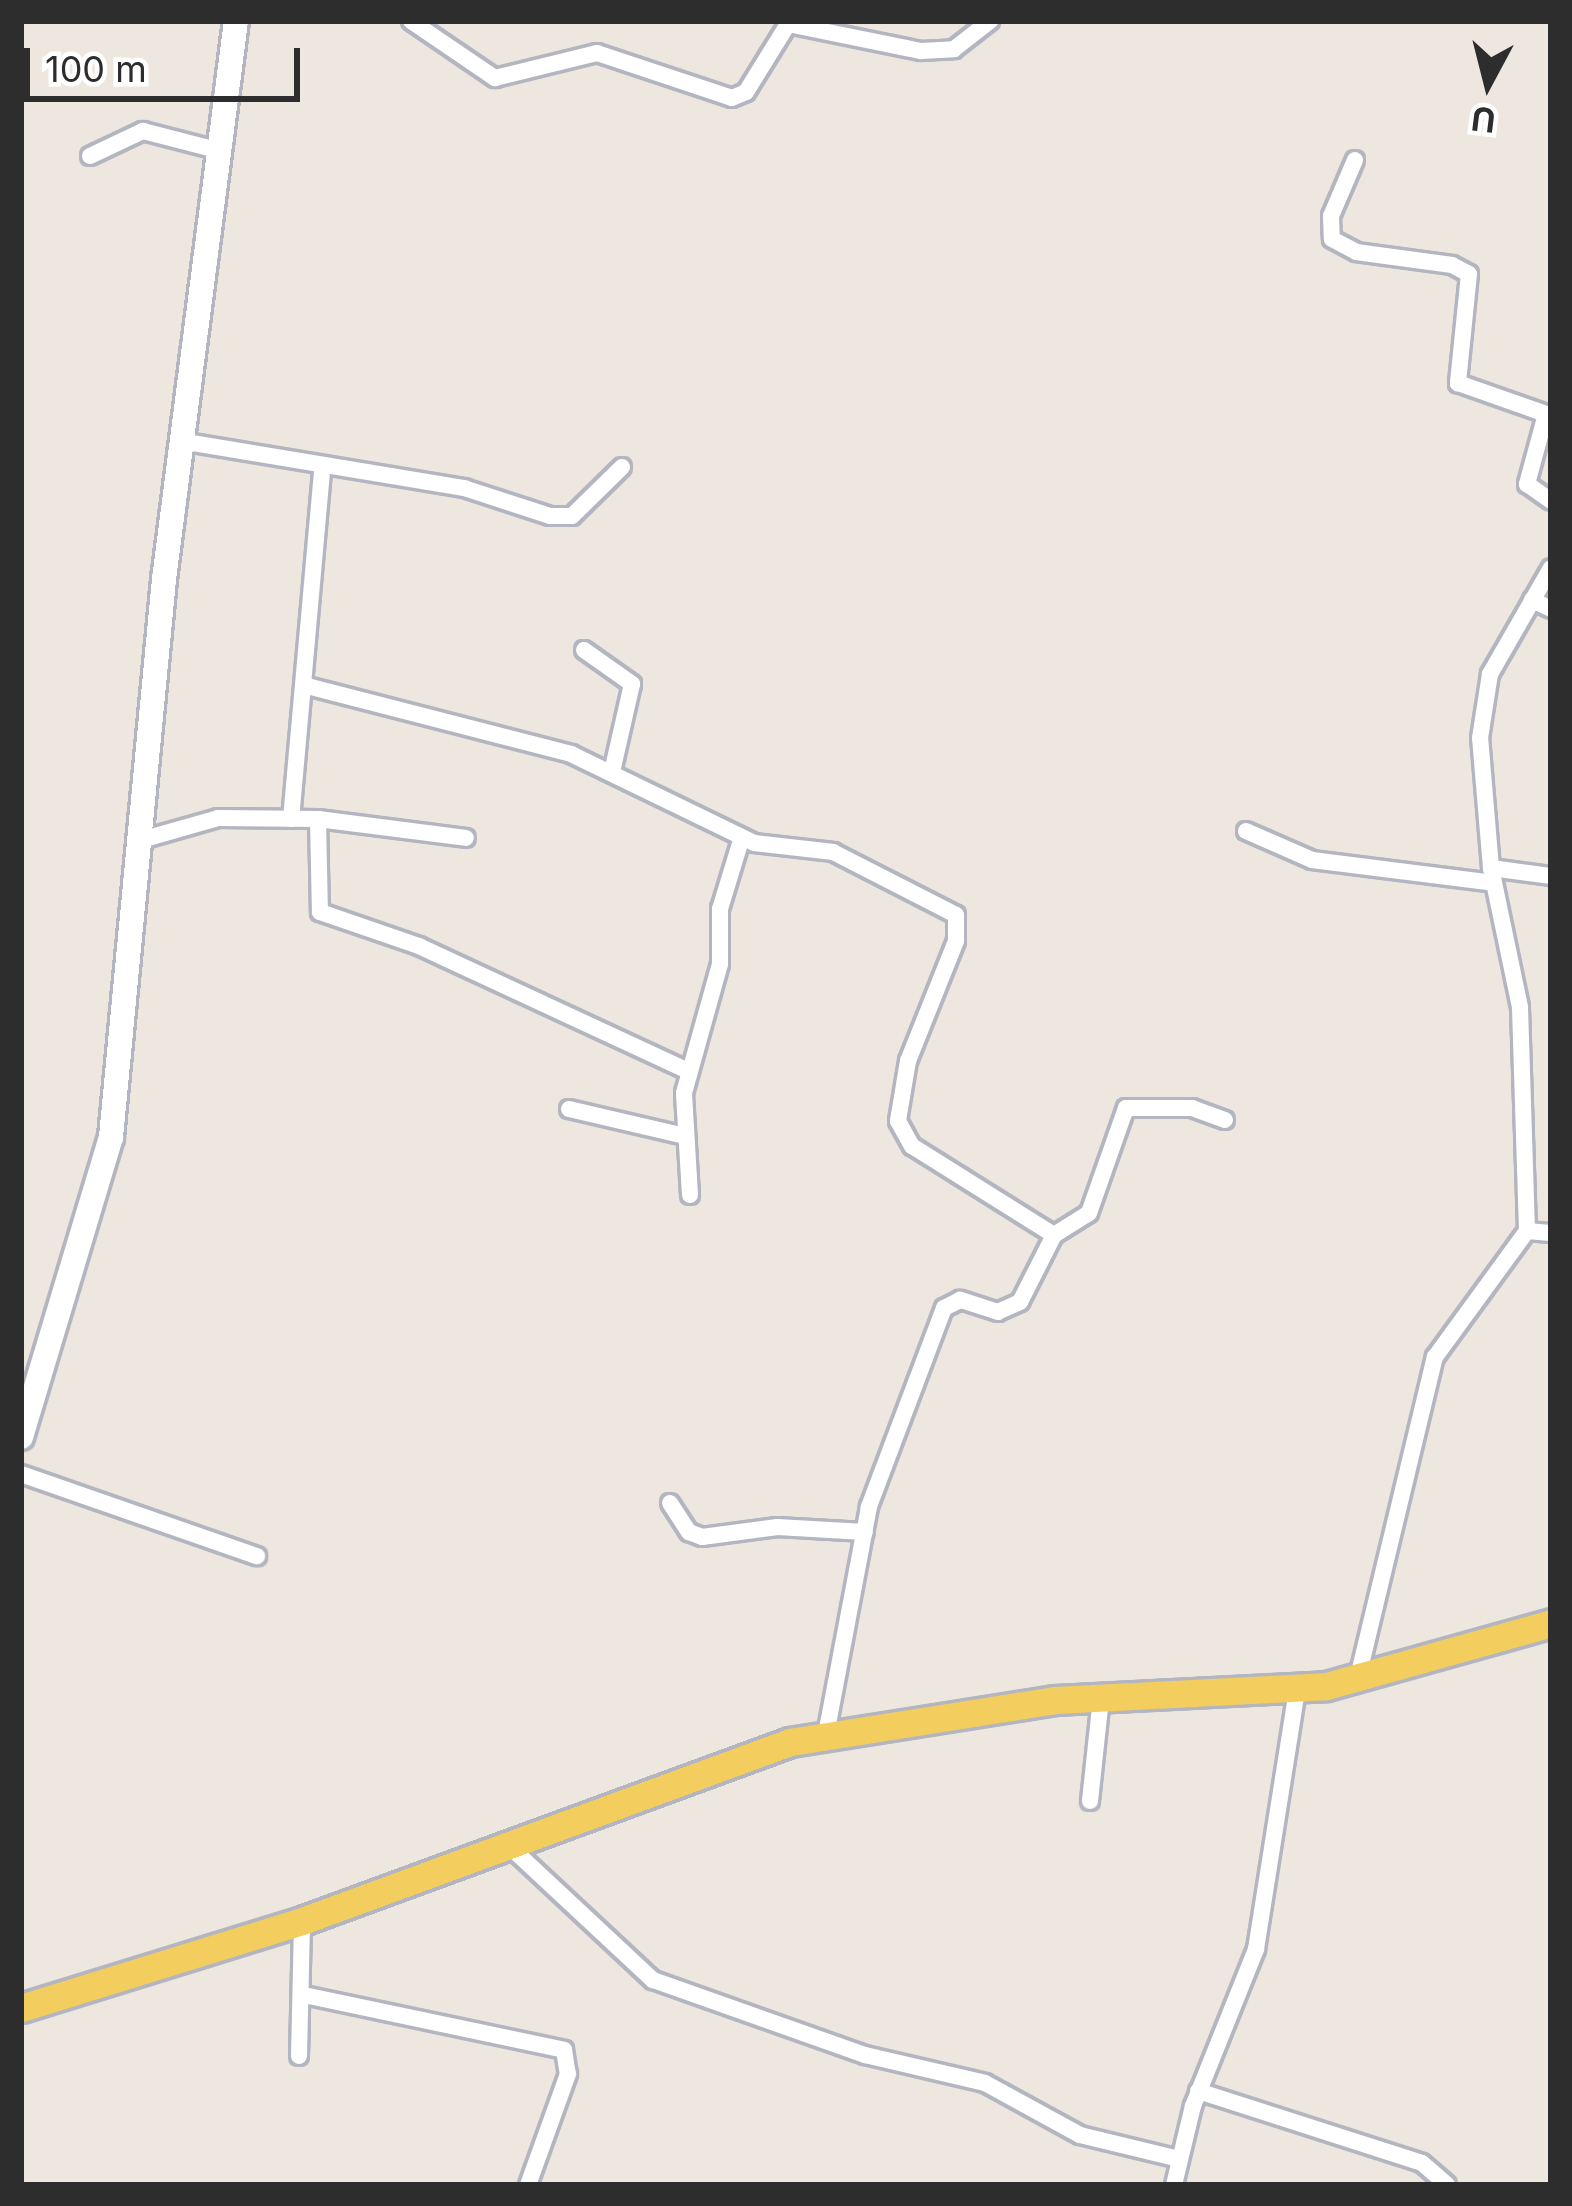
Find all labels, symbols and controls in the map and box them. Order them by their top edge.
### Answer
scale bar [30,24,306,98]
north arrow [1428,24,1548,144]
text: 100 m [45,47,147,91]
text: U [1469,98,1498,141]

